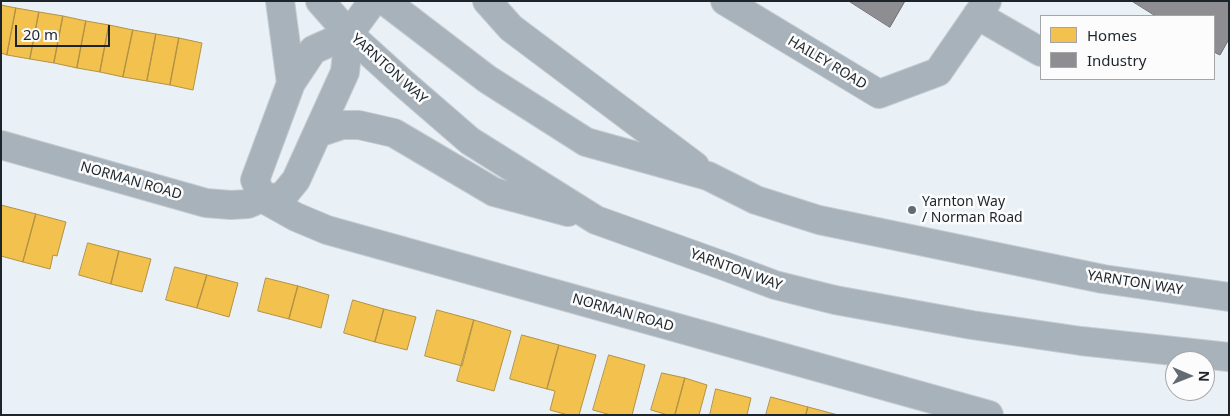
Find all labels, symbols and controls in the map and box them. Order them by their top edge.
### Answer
scale bar [18,15,112,47]
legend [1040,15,1215,80]
text: 20 m [23,24,58,44]
text: Homes [1087,25,1137,45]
street label: YARNTON WAY [347,30,431,108]
street label: HAILEY ROAD [784,33,870,93]
text: Industry [1087,50,1146,70]
street label: NORMAN ROAD [78,158,184,204]
place label: Yarnton Way / Norman Road [922,194,1023,226]
marker: Yarnton Way / Norman Road [906,204,918,216]
street label: YARNTON WAY [688,246,784,294]
street label: YARNTON WAY [1086,267,1184,299]
street label: NORMAN ROAD [570,290,676,336]
north arrow [1165,351,1215,401]
text: N [1195,370,1214,382]

